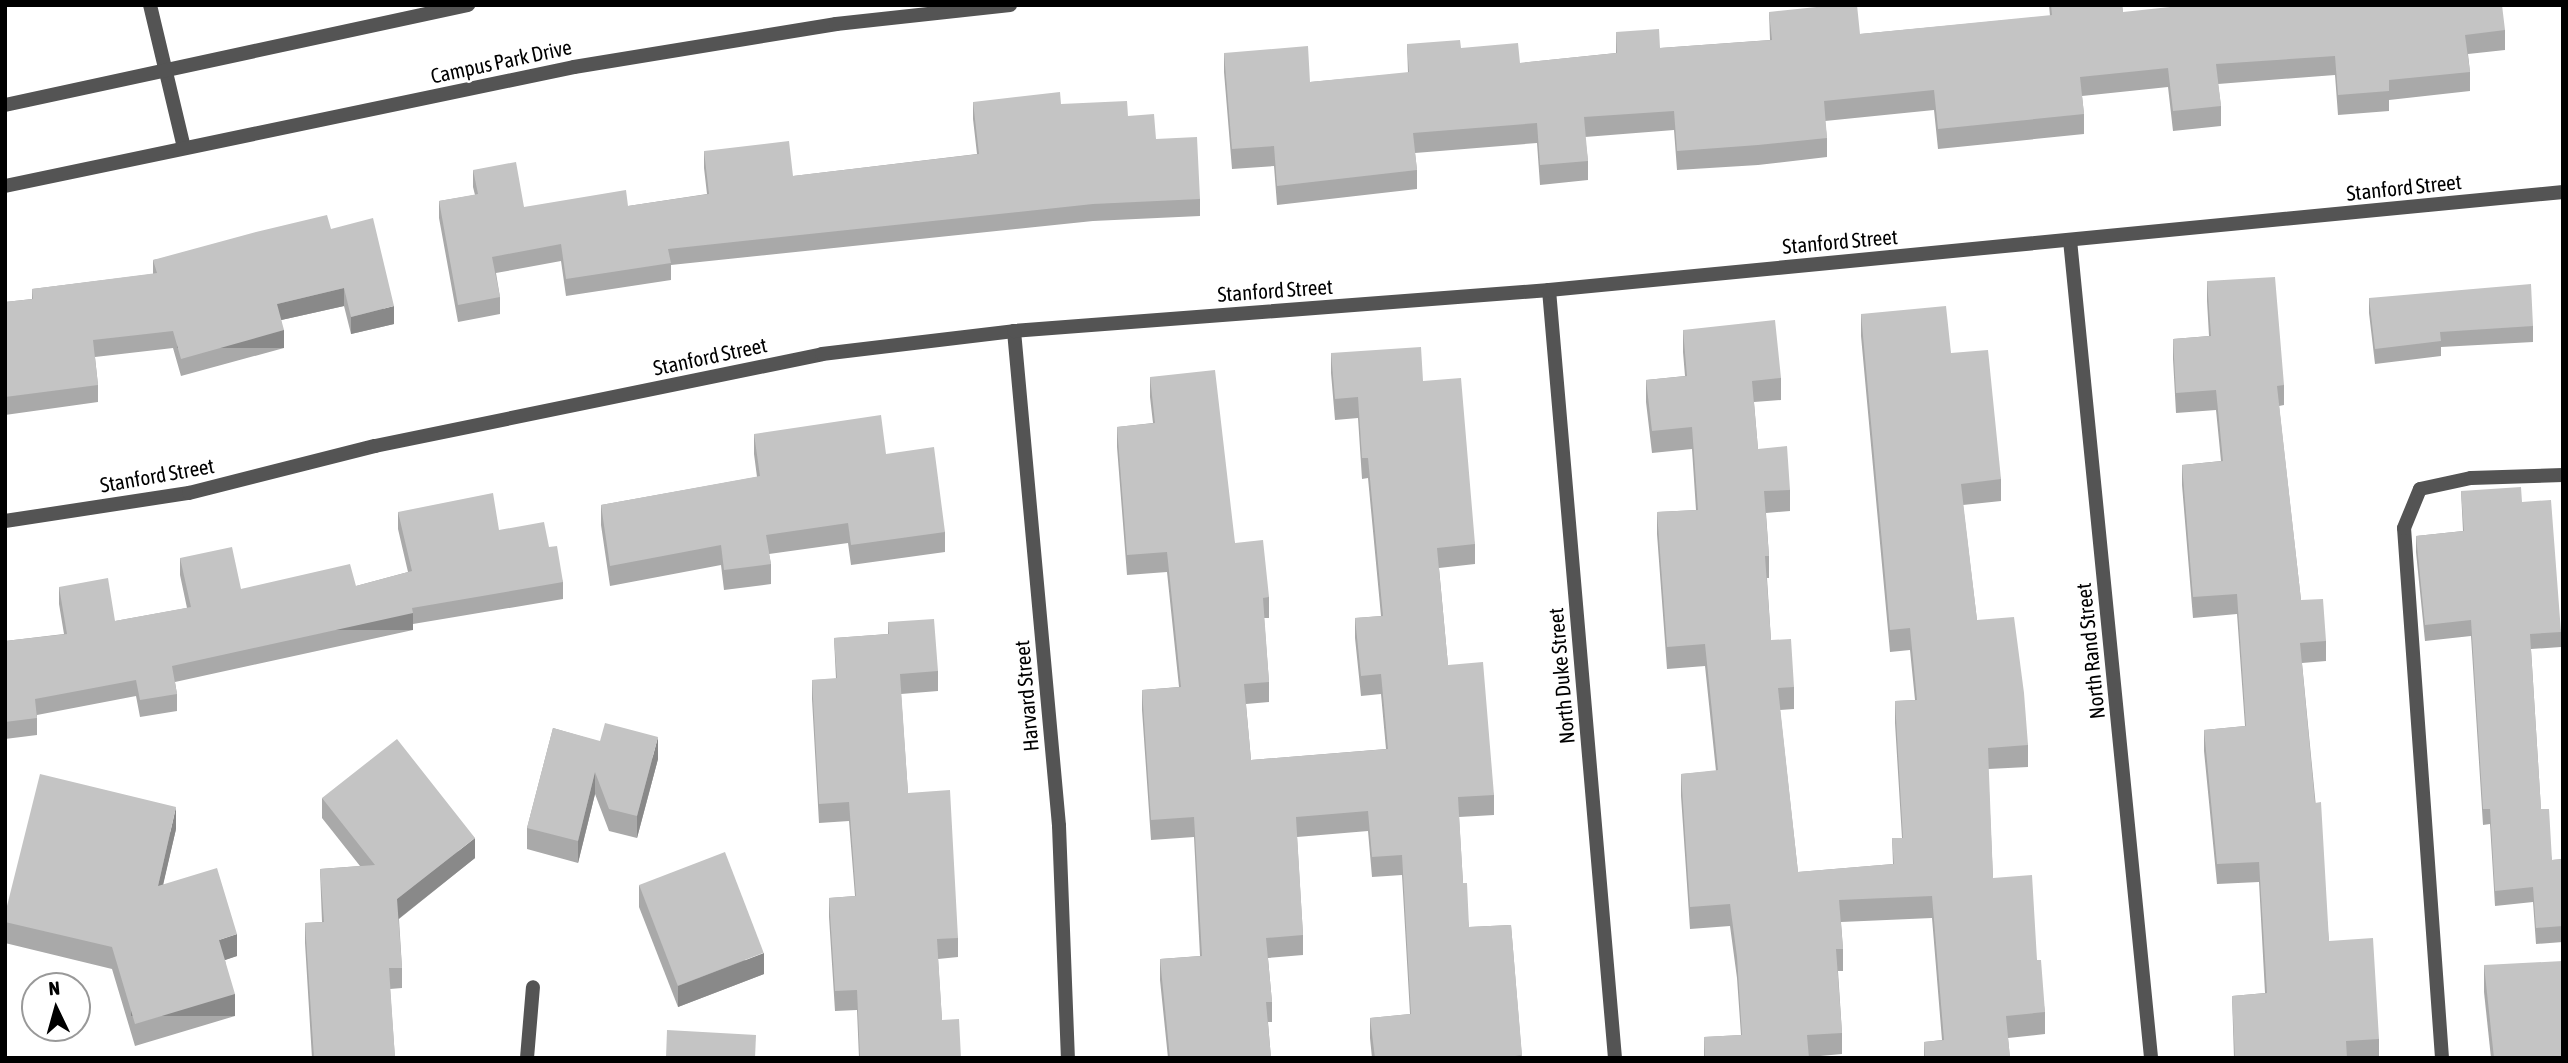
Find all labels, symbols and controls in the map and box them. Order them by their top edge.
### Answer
street label: Campus Park Drive [428,34,574,88]
street label: Stanford Street [2345,168,2463,206]
street label: Stanford Street [1781,223,1899,259]
street label: Stanford Street [1216,273,1334,307]
street label: Stanford Street [651,332,769,380]
street label: Stanford Street [98,453,216,497]
street label: North Rand Street [2070,582,2110,720]
street label: North Duke Street [1542,607,1580,745]
street label: Harvard Street [1009,639,1043,753]
north arrow [21,972,91,1042]
text: N [48,977,61,1000]

